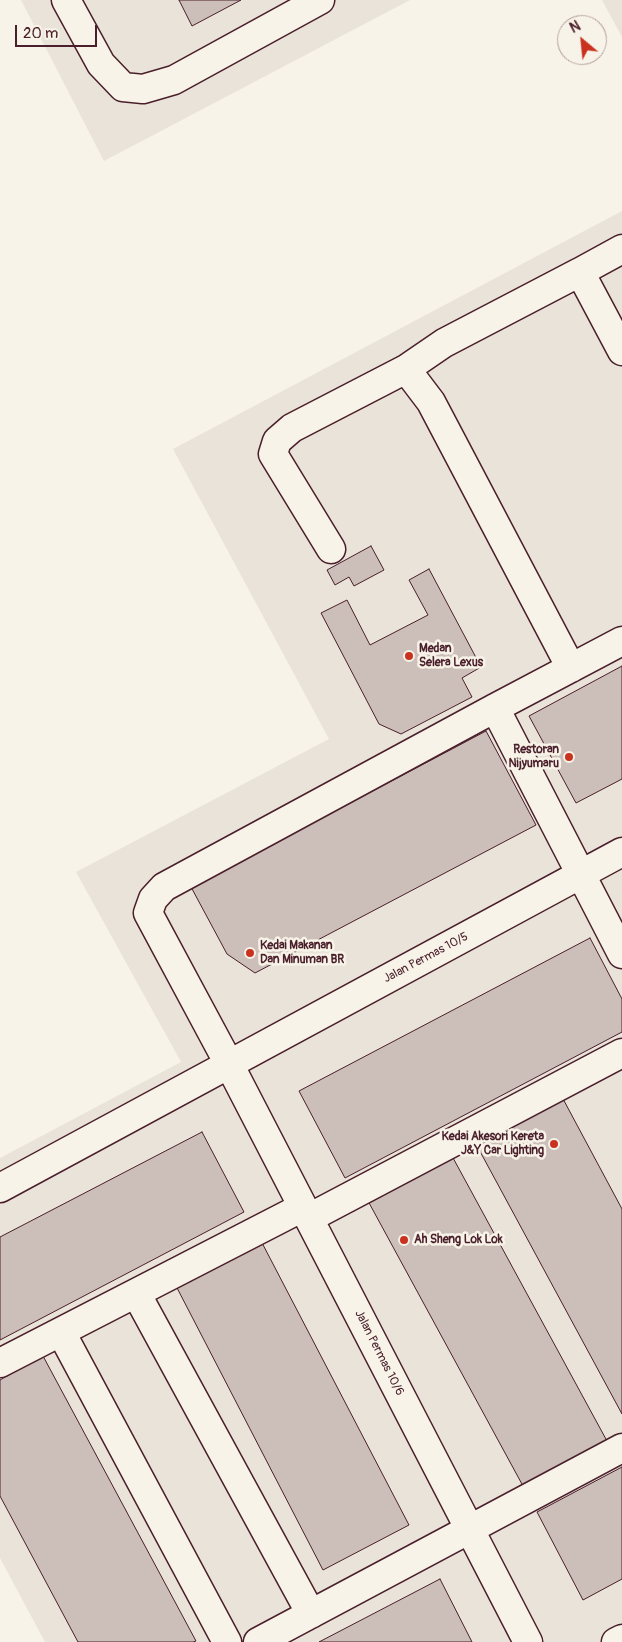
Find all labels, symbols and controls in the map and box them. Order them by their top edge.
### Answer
scale bar [18,15,100,47]
north arrow [557,15,607,65]
text: N [567,17,583,37]
text: 20 m [23,24,58,43]
place label: Medan Selera Lexus [419,642,483,670]
marker: Medan Selera Lexus [403,650,415,662]
place label: Restoran Nijyumaru [508,743,559,771]
marker: Restoran Nijyumaru [563,751,575,763]
street label: Jalan Permas 10/5 [381,930,471,986]
place label: Kedai Makanan Dan Minuman BR [260,939,344,967]
marker: Kedai Makanan Dan Minuman BR [244,947,256,959]
place label: Kedai Akesori Kereta J&Y Car Lighting [442,1130,544,1158]
marker: Kedai Akesori Kereta J&Y Car Lighting [548,1138,560,1150]
place label: Ah Sheng Lok Lok [414,1233,503,1247]
marker: Ah Sheng Lok Lok [398,1234,410,1246]
street label: Jalan Permas 10/6 [351,1308,407,1398]

